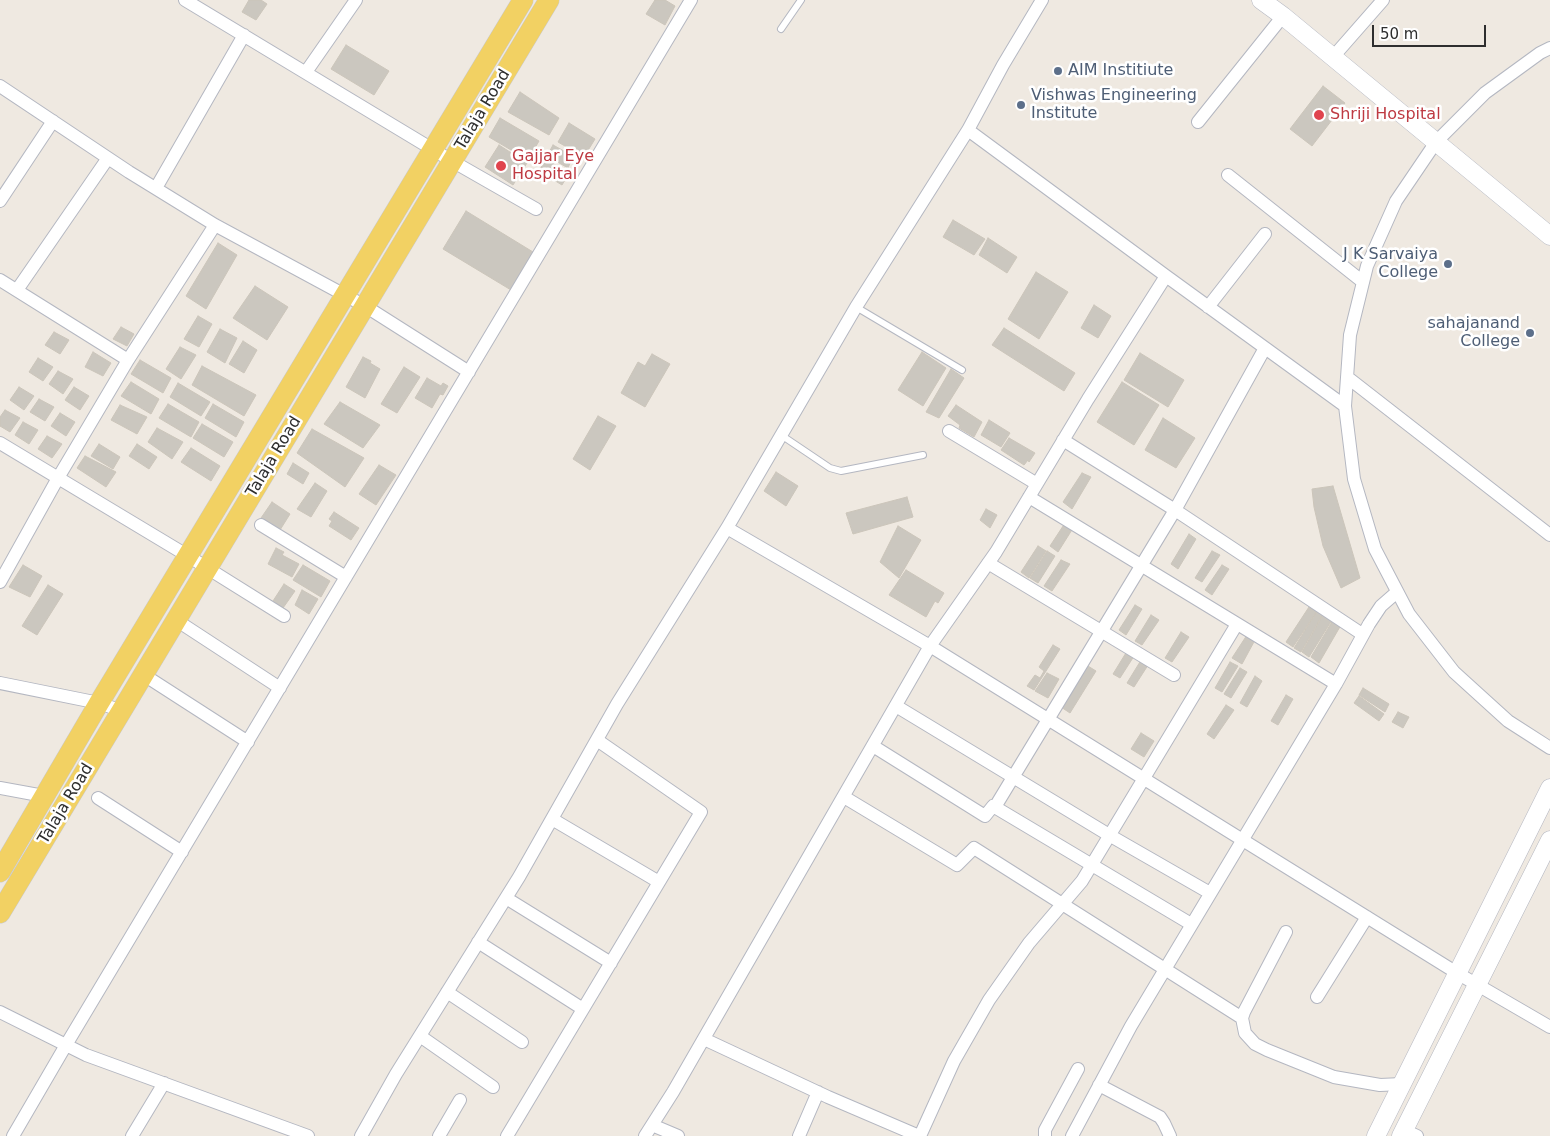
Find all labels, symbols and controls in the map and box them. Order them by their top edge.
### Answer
scale bar [1375,15,1489,47]
text: 50 m [1380,25,1418,43]
place label: AIM Institiute [1068,61,1173,81]
marker: AIM Institiute [1052,65,1064,77]
street label: Talaja Road [451,66,515,154]
place label: Vishwas Engineering Institute [1031,86,1197,124]
marker: Vishwas Engineering Institute [1015,99,1027,111]
place label: Shriji Hospital [1330,105,1441,125]
marker: Shriji Hospital [1312,108,1326,122]
place label: Gajjar Eye Hospital [512,147,594,185]
marker: Gajjar Eye Hospital [494,159,508,173]
place label: J K Sarvaiya College [1343,245,1438,283]
marker: J K Sarvaiya College [1442,258,1454,270]
place label: sahajanand College [1427,314,1520,352]
marker: sahajanand College [1524,327,1536,339]
street label: Talaja Road [242,413,306,501]
street label: Talaja Road [34,760,98,848]

